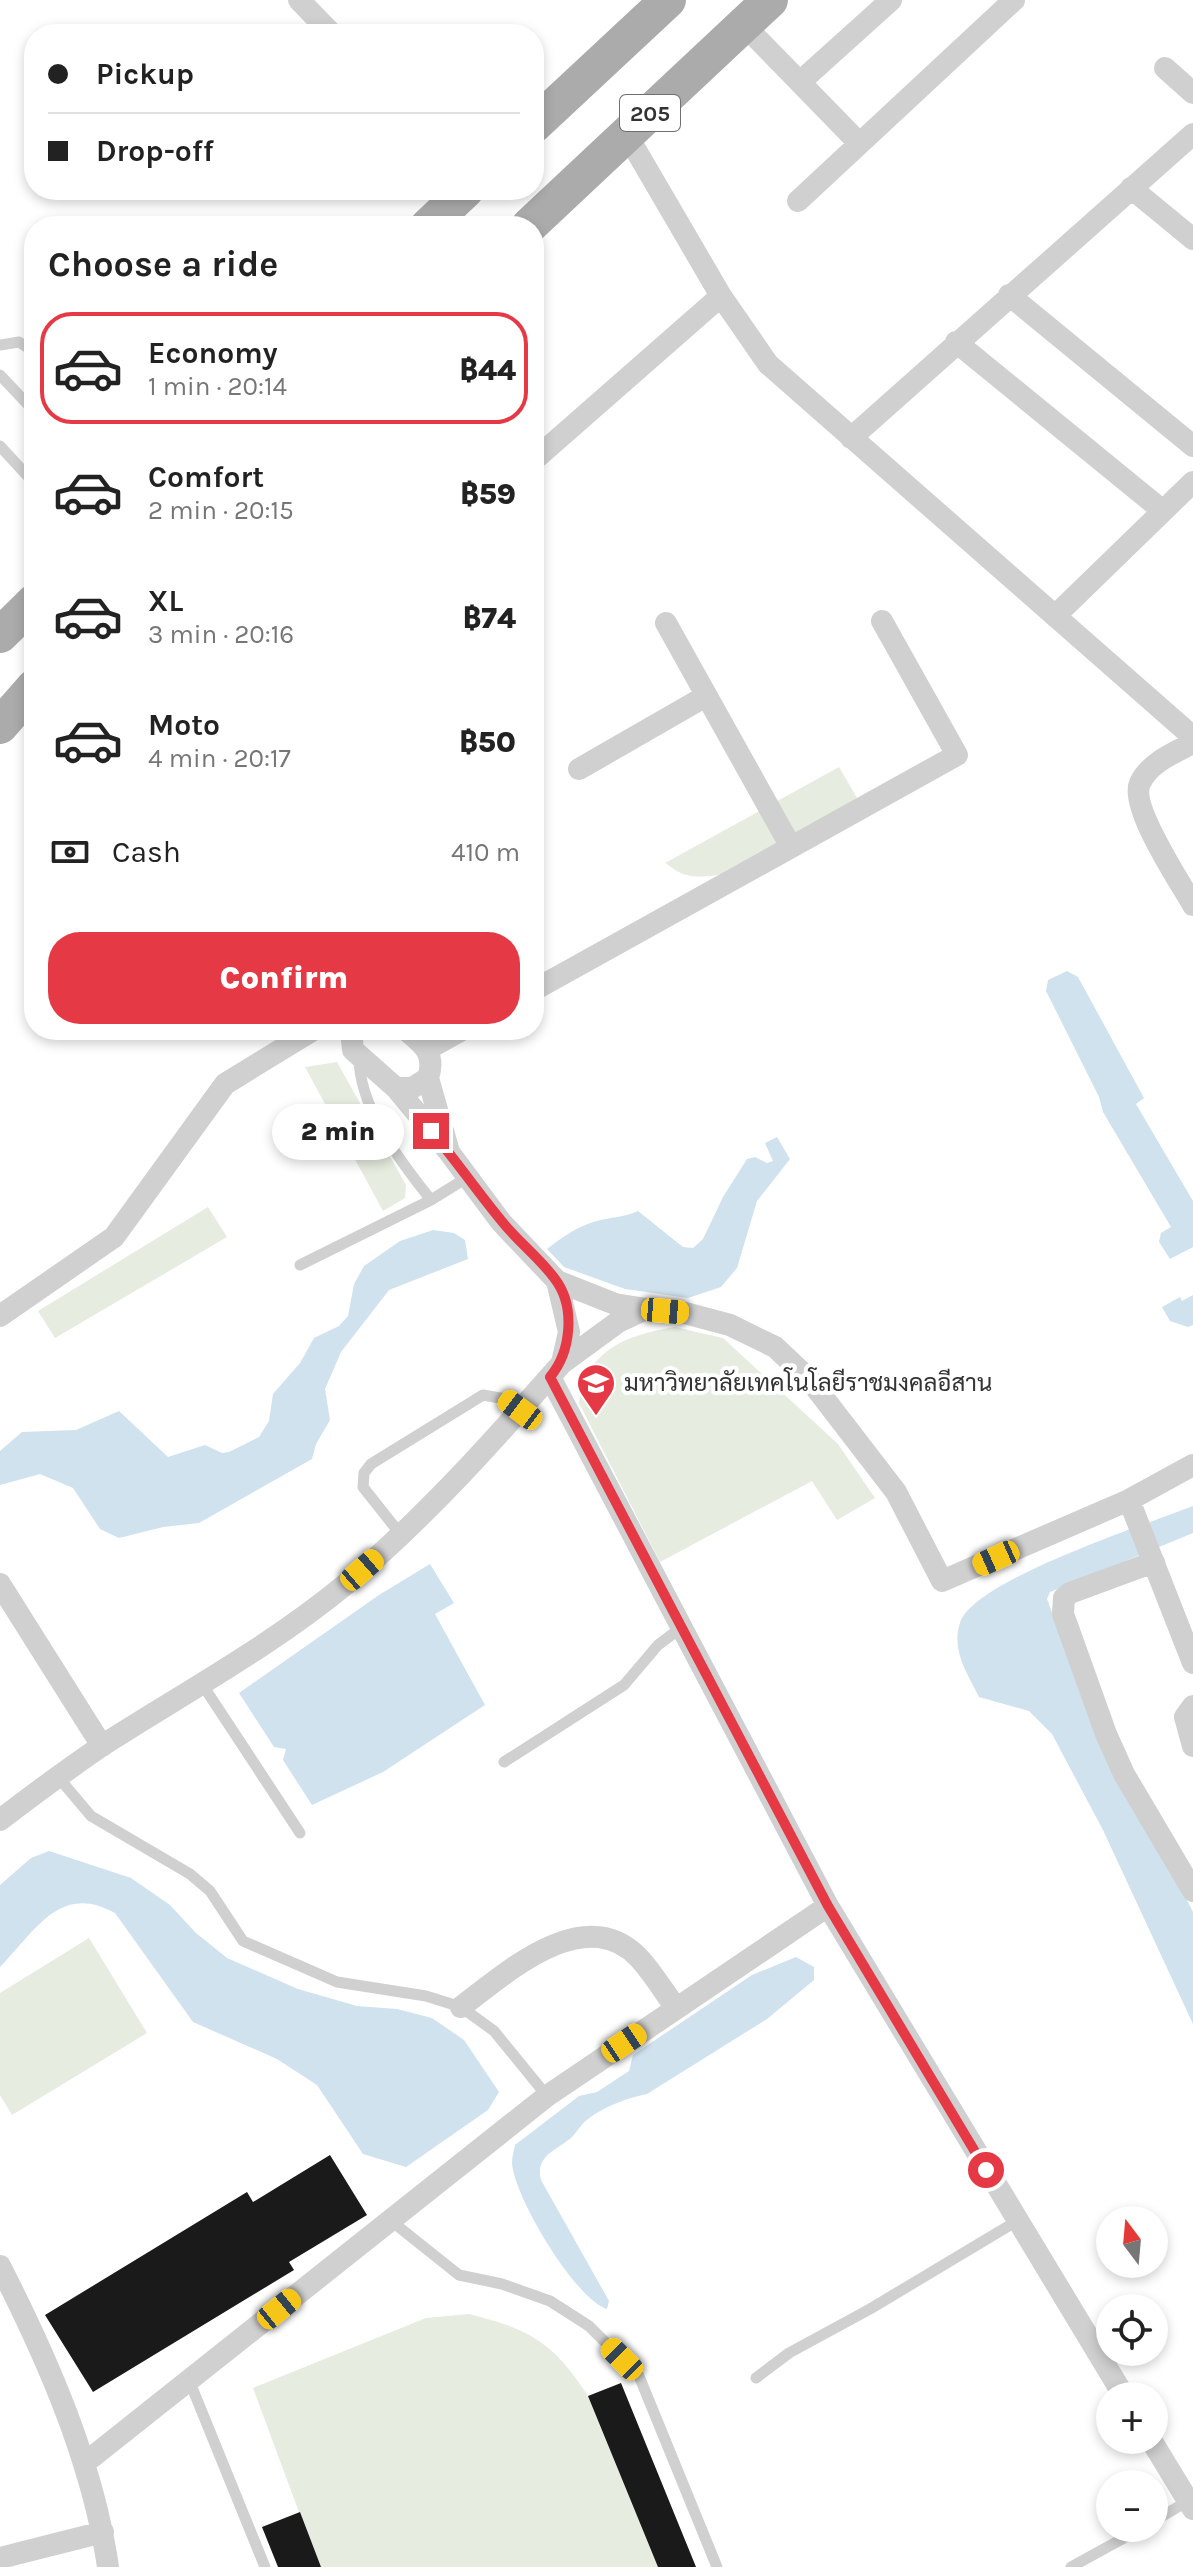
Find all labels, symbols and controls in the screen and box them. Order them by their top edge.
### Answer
text: Pickup [96,56,194,92]
road number: 205 [620,95,680,131]
text: Drop-off [96,133,214,169]
text: Choose a ride [48,243,278,285]
icon: car [52,332,124,404]
text: Economy [148,335,278,371]
text: ฿44 [460,352,516,388]
text: 1 min · 20:14 [148,371,287,402]
icon: car [52,456,124,528]
text: Comfort [148,459,264,495]
text: ฿59 [460,476,516,512]
text: 2 min · 20:15 [148,495,294,526]
icon: car [52,580,124,652]
text: XL [148,583,183,619]
text: ฿74 [463,600,516,636]
text: 3 min · 20:16 [148,619,294,650]
icon: car [52,704,124,776]
text: Moto [148,707,220,743]
text: ฿50 [460,724,516,760]
text: 4 min · 20:17 [148,743,291,774]
icon: cash [48,830,92,874]
text: Cash [112,834,181,870]
text: 410 m [451,837,520,868]
button: Confirm [48,932,520,1024]
callout: 2 min [271,1103,403,1159]
route end [413,1113,449,1149]
text: 2 min [301,1116,375,1147]
car [640,1297,690,1325]
school or university icon: มหาวิทยาลัยเทคโนโลยีราชมงคลอีสาน [575,1362,617,1417]
place label: มหาวิทยาลัยเทคโนโลยีราชมงคลอีสาน [624,1367,992,1397]
car [494,1386,546,1434]
car [969,1537,1023,1579]
car [336,1545,388,1595]
car [597,2020,651,2066]
route start [968,2152,1004,2188]
north arrow [1096,2206,1168,2278]
map controls [1096,2206,1168,2542]
car [253,2285,305,2333]
button: locate [1096,2294,1168,2366]
car [597,2334,647,2384]
button: + [1096,2382,1168,2454]
button: − [1096,2470,1168,2542]

